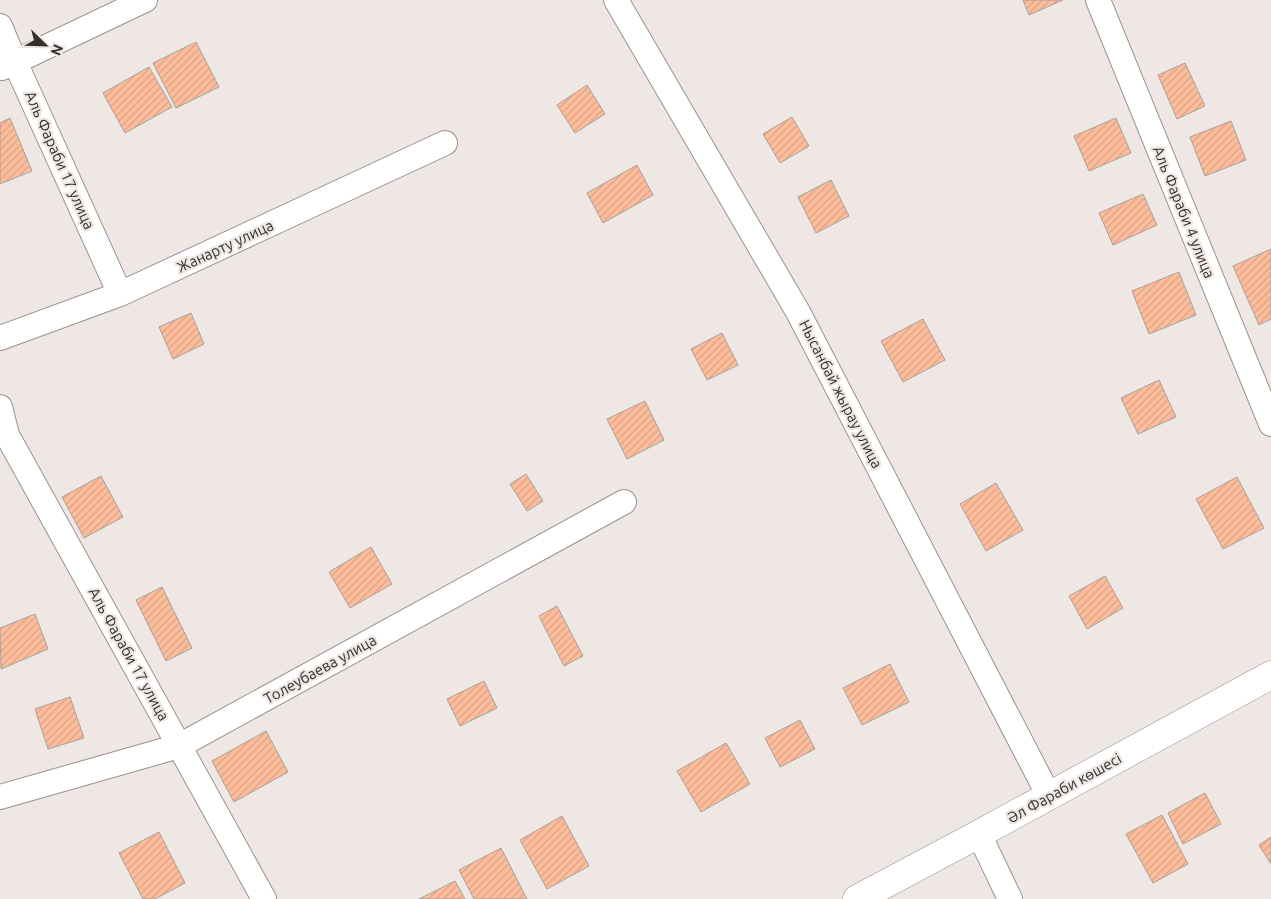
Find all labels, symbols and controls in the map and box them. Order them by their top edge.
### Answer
north arrow [20,20,70,70]
text: N [48,42,66,58]
street label: Аль Фараби 17 улица [22,88,98,232]
street label: Аль Фараби 4 улица [1150,143,1218,281]
street label: Жанарту улица [174,216,276,276]
street label: Нысанбай жырау улица [796,317,886,471]
street label: Аль Фараби 17 улица [85,584,173,724]
street label: Толеубаева улица [261,631,379,707]
street label: Әл Фараби көшесі [1004,750,1124,826]

